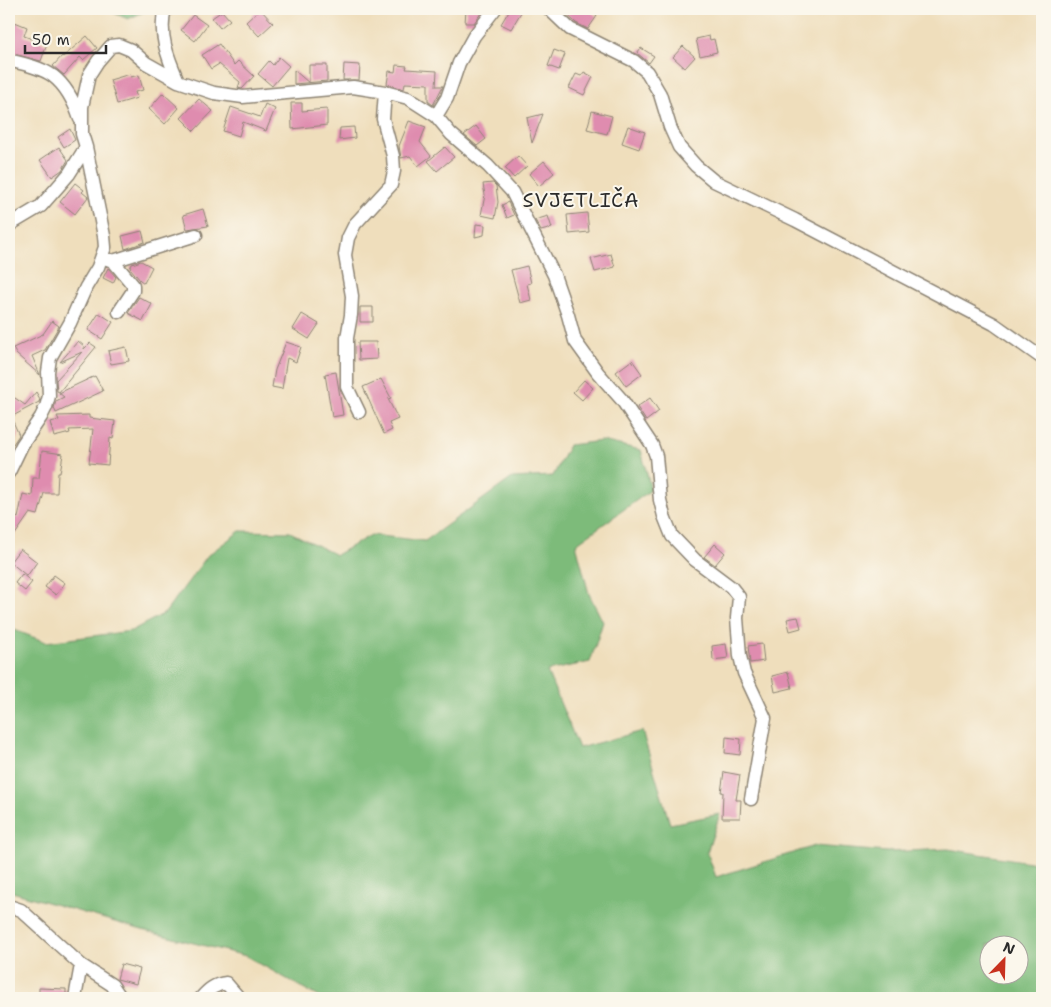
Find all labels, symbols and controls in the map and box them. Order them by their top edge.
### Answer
scale bar [25,22,106,54]
text: 50 m [32,30,70,50]
district label: SVJETLIČA [523,187,639,213]
north arrow [978,934,1028,984]
text: N [1000,938,1018,958]

